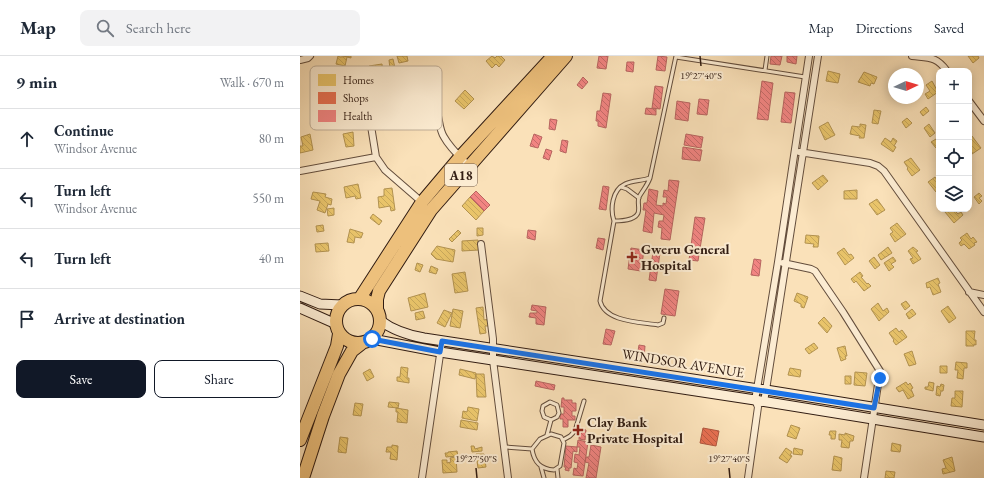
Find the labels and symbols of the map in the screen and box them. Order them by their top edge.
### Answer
legend [310,66,442,130]
north arrow [888,68,924,104]
text: 19°27'40"S [680,69,722,82]
text: Homes [343,73,374,87]
text: Shops [343,91,369,105]
text: Health [343,109,373,123]
road number: A18 [445,164,477,186]
place label: Gweru General Hospital [641,240,730,274]
marker: Gweru General Hospital [626,251,638,263]
route start [363,330,381,348]
street label: WINDSOR AVENUE [621,344,746,382]
route end [871,369,889,387]
place label: Clay Bank Private Hospital [587,413,683,447]
marker: Clay Bank Private Hospital [572,424,584,436]
text: 19°27'50"S [455,452,497,465]
text: 19°27'40"S [708,452,750,465]

